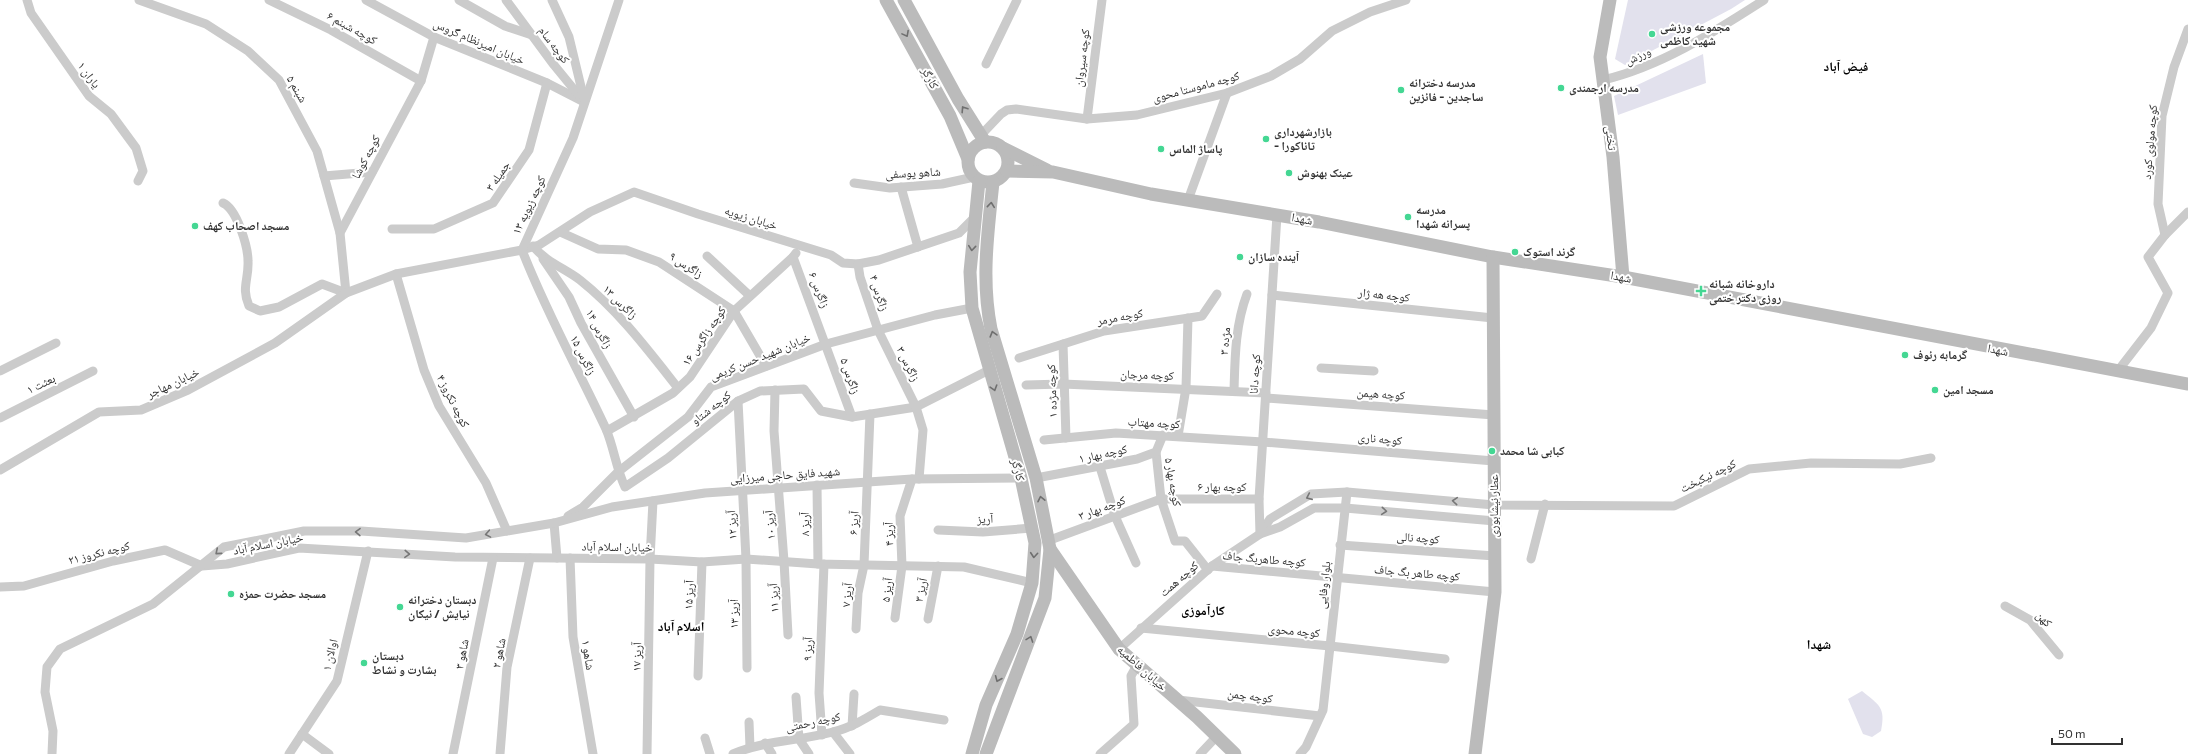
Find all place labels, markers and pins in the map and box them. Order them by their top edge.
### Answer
place label: مجموعه ورزشی شهید کاظمی [1660,19,1730,49]
marker: مجموعه ورزشی شهید کاظمی [1647,29,1657,39]
place label: مدرسه دخترانه ساجدین - فائزین [1409,75,1483,105]
place label: مدرسه ارجمندی [1569,80,1639,96]
marker: مدرسه ارجمندی [1556,83,1566,93]
marker: مدرسه دخترانه ساجدین - فائزین [1396,85,1406,95]
place label: بازارشهرداری - تاناکورا [1274,124,1332,153]
marker: بازارشهرداری - تاناکورا [1261,134,1271,144]
place label: پاساژ الماس [1169,141,1223,157]
marker: پاساژ الماس [1156,144,1166,154]
place label: عینک بهنوش [1297,165,1353,181]
marker: عینک بهنوش [1284,168,1294,178]
place label: مدرسه پسرانه شهدا [1416,202,1471,231]
marker: مدرسه پسرانه شهدا [1403,212,1413,222]
place label: مسجد اصحاب کهف [203,218,290,233]
marker: مسجد اصحاب کهف [190,221,200,231]
place label: گرند استوک [1523,244,1576,259]
marker: گرند استوک [1510,247,1520,257]
place label: آینده سازان [1248,249,1300,265]
marker: آینده سازان [1235,252,1245,262]
place label: داروخانه شبانه روزی دکتر ختمی [1709,276,1782,306]
marker: داروخانه شبانه روزی دکتر ختمی [1696,286,1706,296]
place label: گرمابه رئوف [1913,347,1968,362]
marker: گرمابه رئوف [1900,350,1910,360]
place label: مسجد امین [1943,382,1994,398]
marker: مسجد امین [1930,385,1940,395]
place label: کبابی شا محمد [1500,443,1565,459]
marker: کبابی شا محمد [1487,446,1497,456]
place label: مسجد حضرت حمزه [239,586,327,601]
marker: مسجد حضرت حمزه [226,589,236,599]
place label: دبستان دخترانه نیایش / نیکان [408,592,477,622]
marker: دبستان دخترانه نیایش / نیکان [395,602,405,612]
place label: دبستان بشارت و نشاط [372,648,437,677]
marker: دبستان بشارت و نشاط [359,658,369,668]

